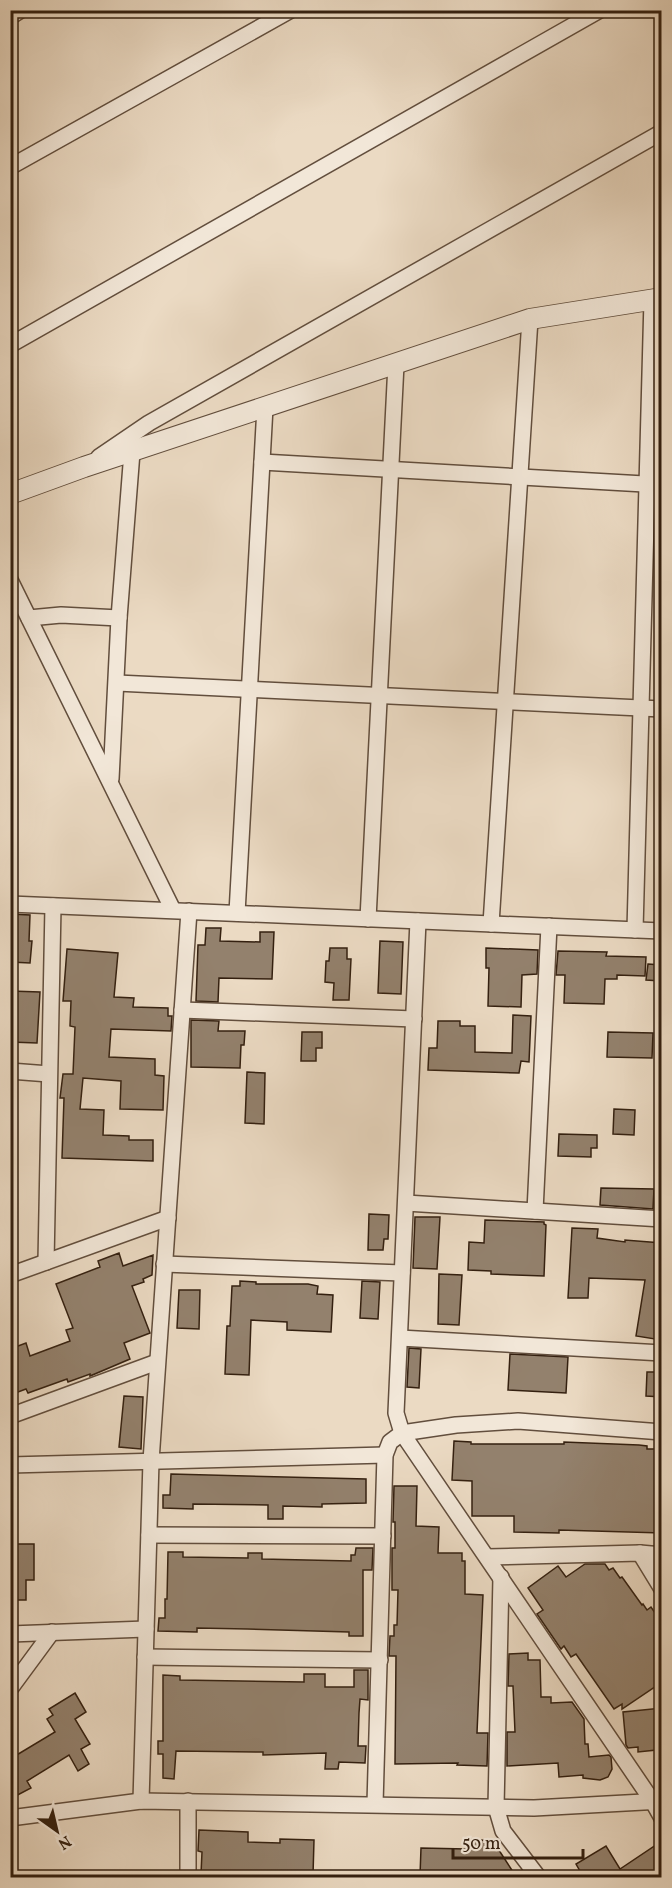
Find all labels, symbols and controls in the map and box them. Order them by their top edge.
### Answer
north arrow [27,1801,87,1861]
scale bar [453,1822,584,1860]
text: N [53,1829,75,1854]
text: 50 m [462,1832,501,1857]

